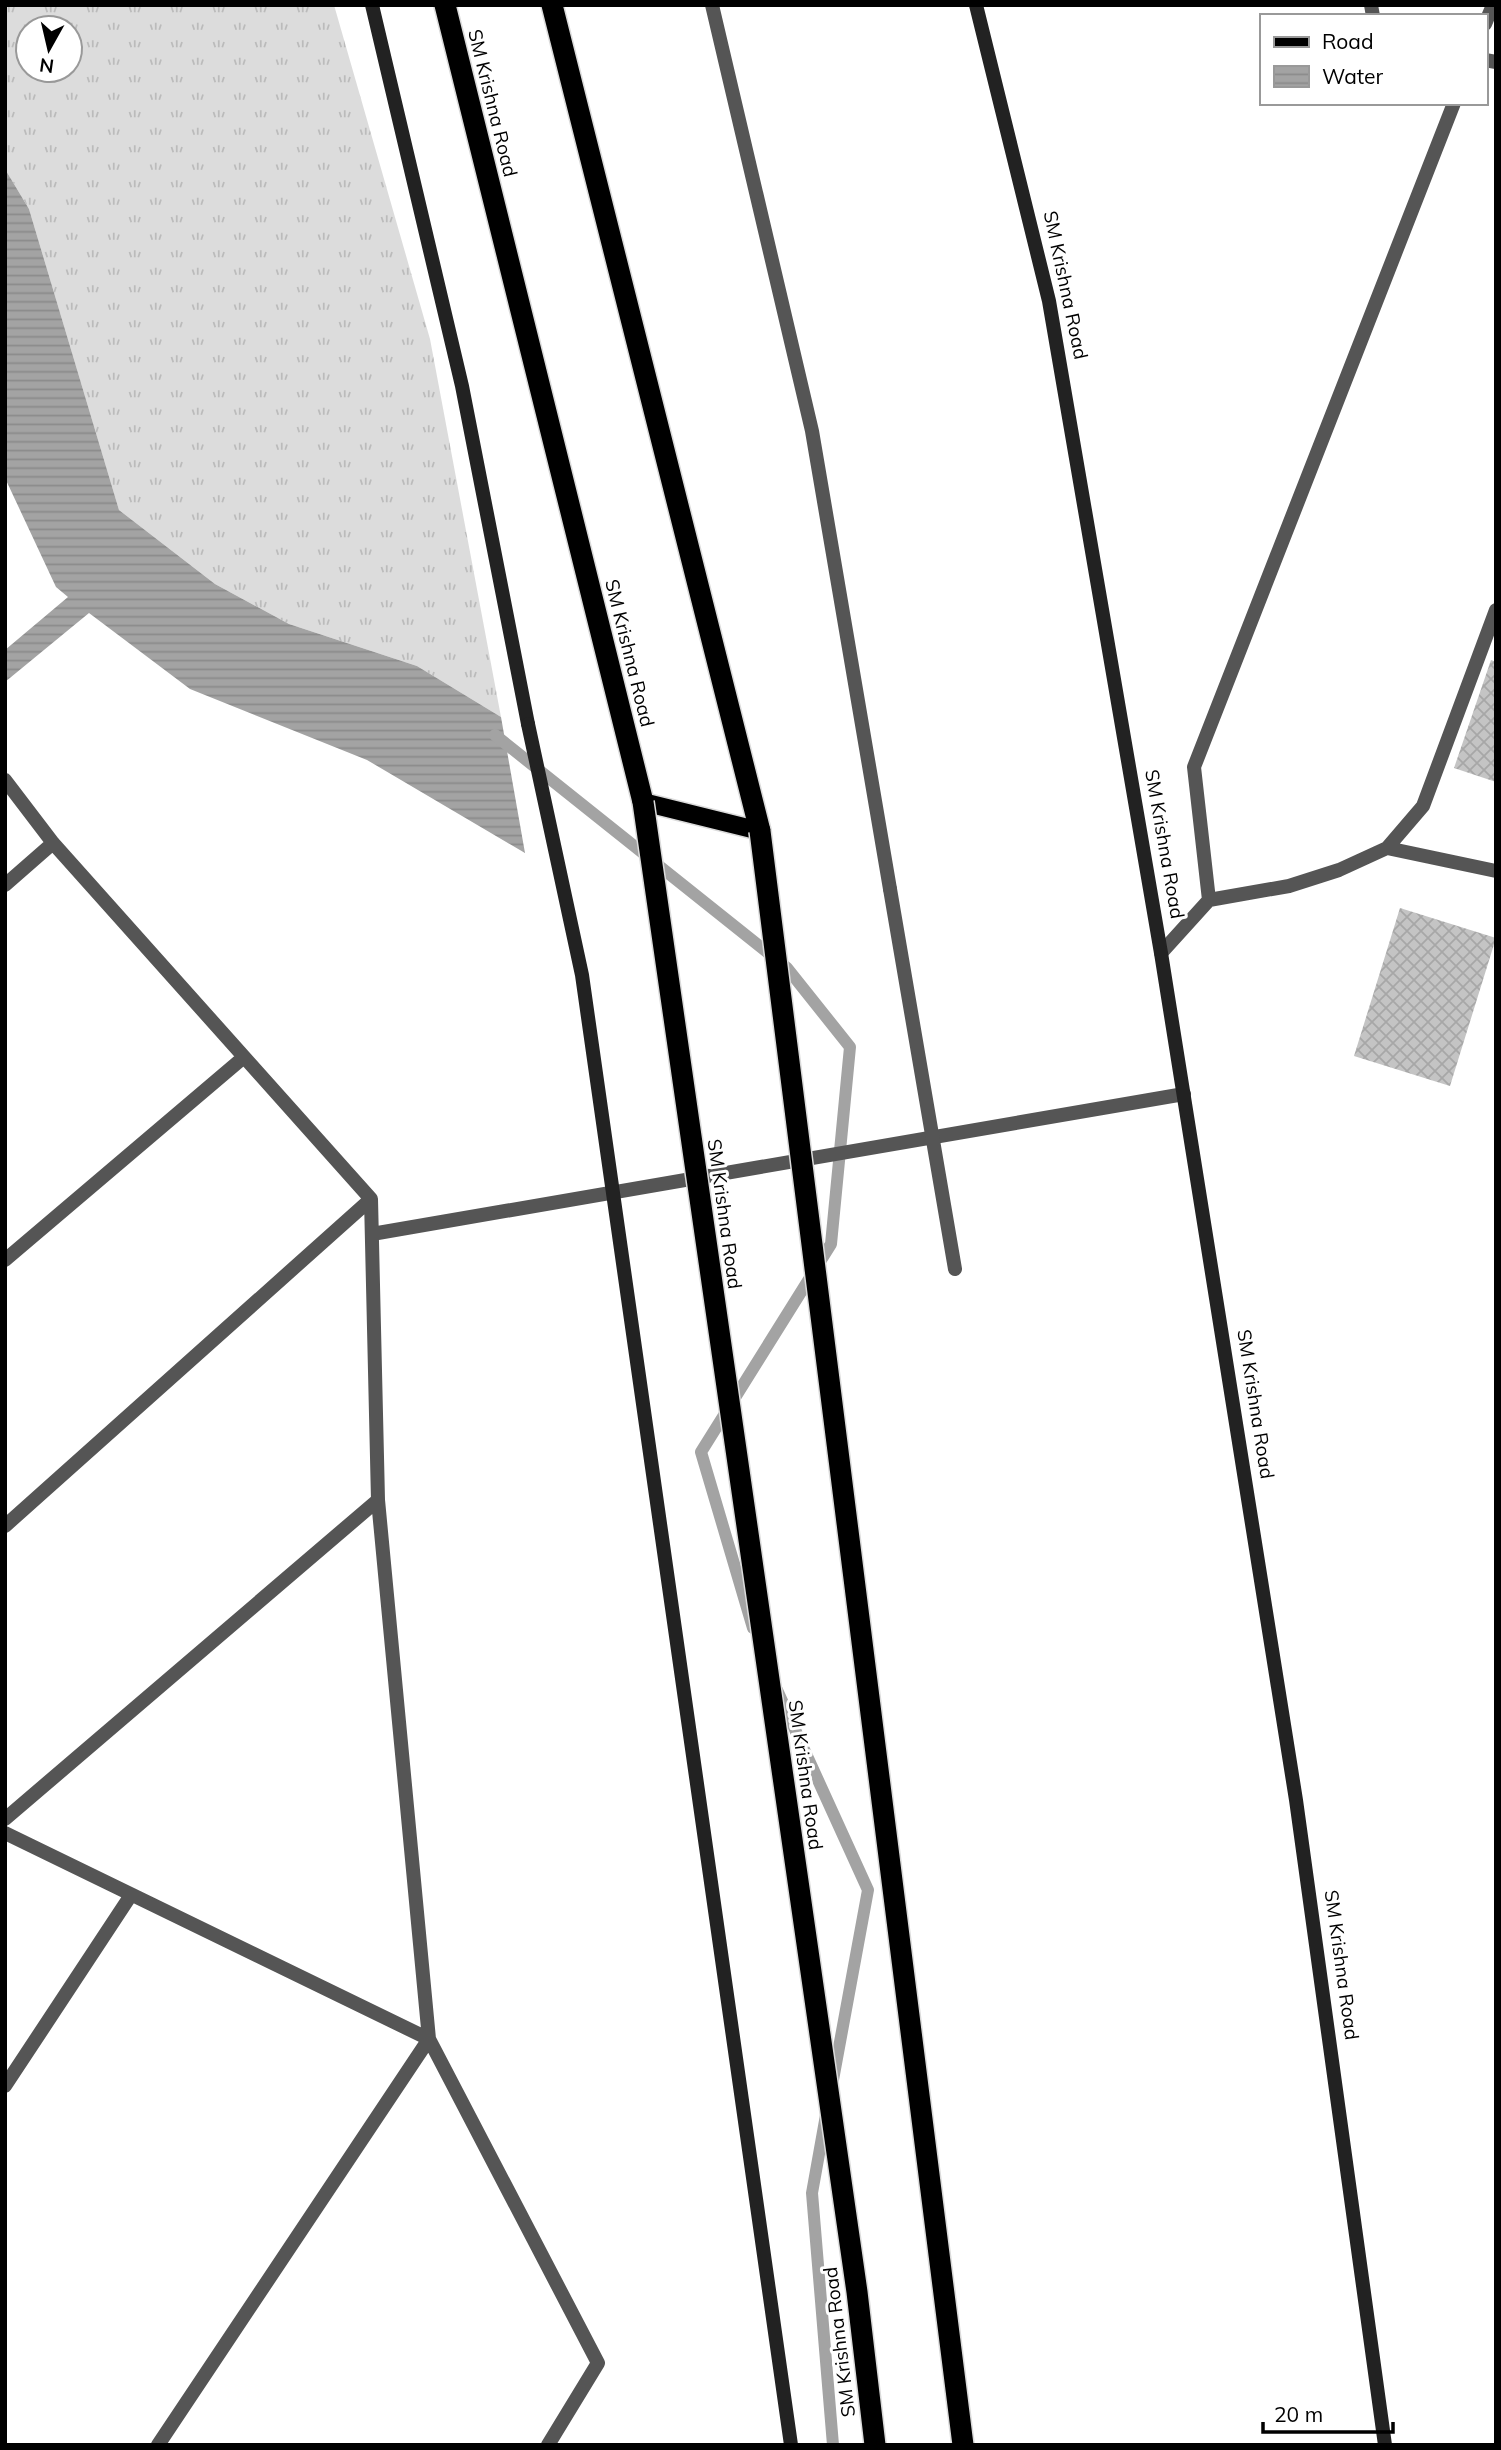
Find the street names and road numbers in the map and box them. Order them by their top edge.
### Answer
street label: SM Krishna Road [463,27,523,179]
street label: SM Krishna Road [1039,209,1093,361]
street label: SM Krishna Road [600,577,660,729]
street label: SM Krishna Road [1140,767,1190,921]
street label: SM Krishna Road [703,1137,747,1291]
street label: SM Krishna Road [1232,1327,1280,1481]
street label: SM Krishna Road [784,1698,828,1852]
street label: SM Krishna Road [1320,1888,1364,2042]
street label: SM Krishna Road [818,2265,860,2419]

